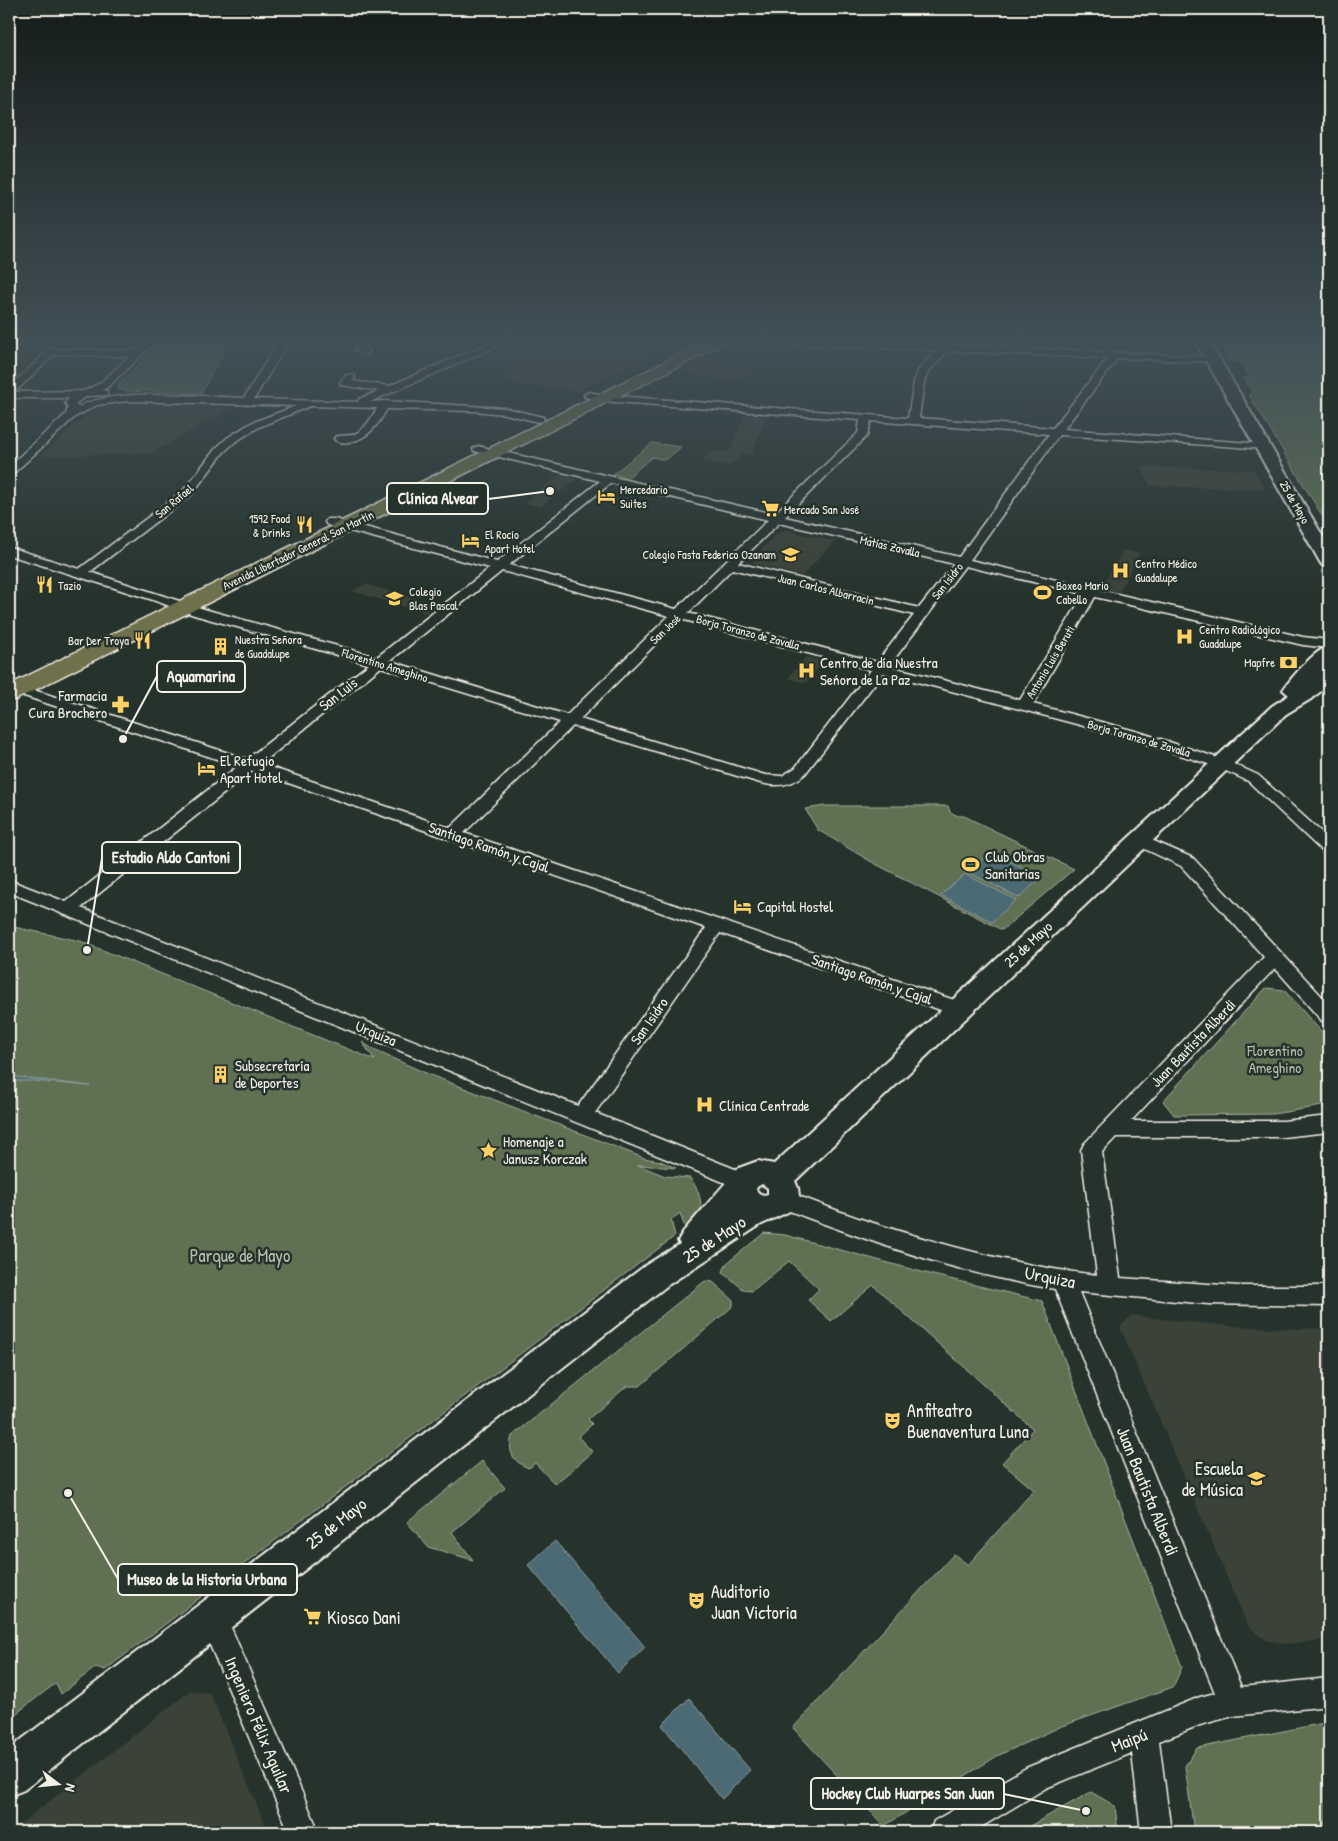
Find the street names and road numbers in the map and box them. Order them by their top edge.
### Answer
street label: 25 de Mayo [1276,477,1314,527]
street label: San Rafael [151,479,198,522]
street label: Avenida Libertador General San Martín [220,506,376,594]
street label: Matías Zavalla [858,531,922,561]
street label: San Isidro [927,559,967,603]
street label: Juan Carlos Albarracìn [776,569,876,609]
street label: San José [646,610,684,648]
street label: Borja Toranzo de Zavalla [695,610,802,654]
street label: Antonio Luis Beruti [1021,622,1079,702]
street label: Florentino Ameghino [339,644,430,686]
street label: San Luis [314,672,362,716]
street label: Borja Toranzo de Zavalla [1086,715,1193,761]
street label: Santiago Ramón y Cajal [426,816,552,878]
street label: 25 de Mayo [999,916,1057,972]
street label: Santiago Ramón y Cajal [809,948,935,1010]
street label: San Isidro [625,993,673,1049]
street label: Juan Bautista Alberdi [1146,995,1240,1091]
street label: Urquiza [352,1015,400,1051]
street label: 25 de Mayo [677,1209,751,1269]
street label: Urquiza [1023,1260,1077,1294]
street label: Juan Bautista Alberdi [1111,1423,1185,1559]
street label: 25 de Mayo [300,1491,372,1555]
street label: Ingeniero Félix Aguilar [219,1652,299,1798]
street label: Maipú [1107,1722,1151,1758]

